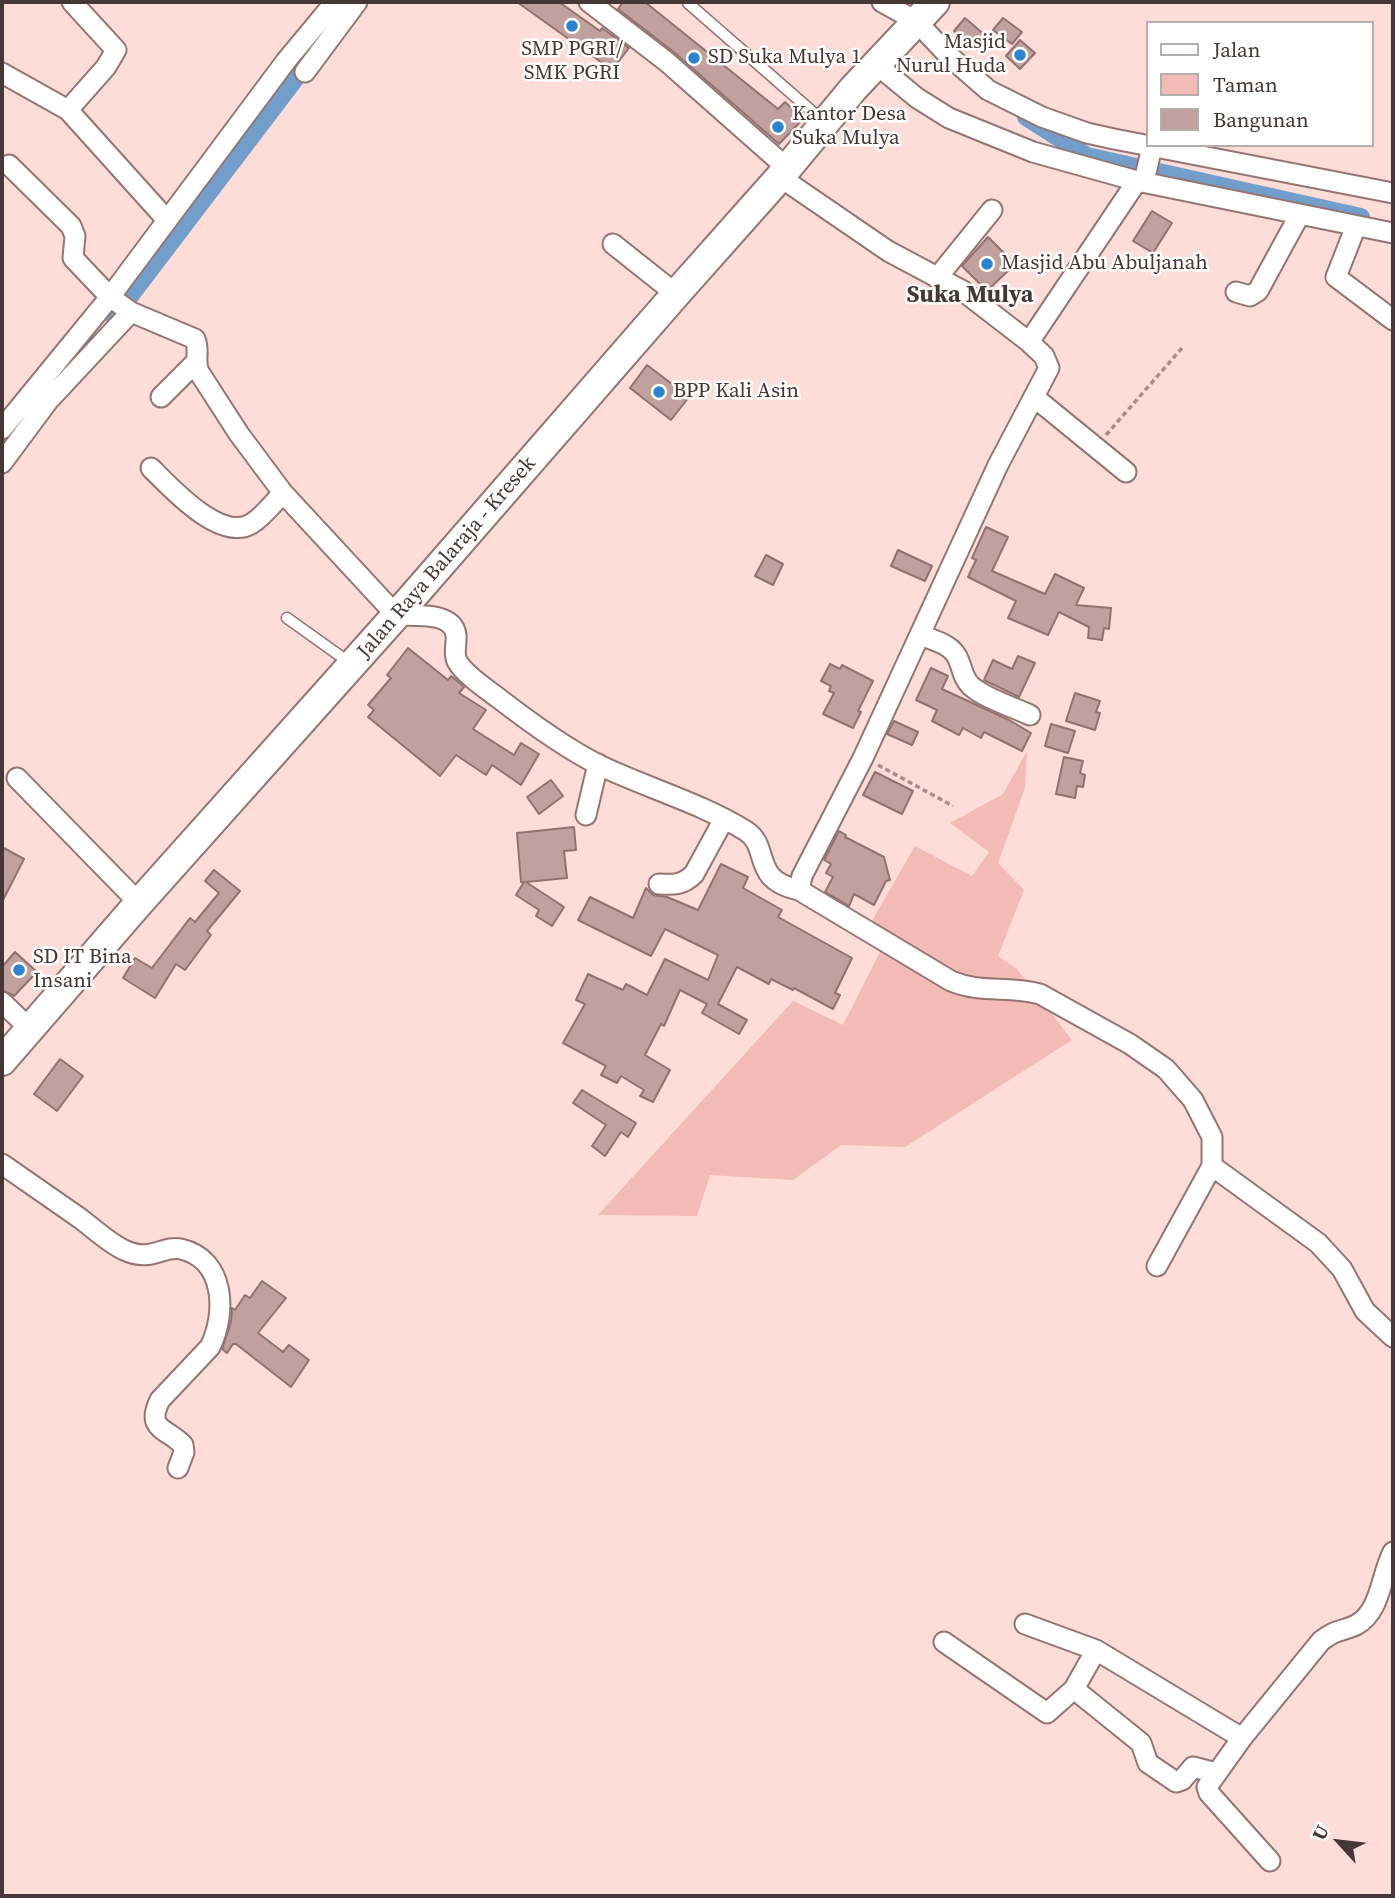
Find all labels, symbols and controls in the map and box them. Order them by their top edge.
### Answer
marker: SMP PGRI/ SMK PGRI [564,18,580,34]
legend [1146,21,1374,147]
place label: Masjid Nurul Huda [896,30,1006,80]
text: Jalan [1213,35,1260,64]
place label: SMP PGRI/ SMK PGRI [521,37,623,87]
place label: SD Suka Mulya 1 [708,45,861,71]
marker: Masjid Nurul Huda [1012,47,1028,63]
marker: SD Suka Mulya 1 [686,50,702,66]
text: Taman [1213,70,1278,99]
place label: Kantor Desa Suka Mulya [792,102,907,152]
text: Bangunan [1213,105,1309,134]
marker: Kantor Desa Suka Mulya [770,119,786,135]
place label: Masjid Abu Abuljanah [1001,251,1208,277]
marker: Masjid Abu Abuljanah [979,256,995,272]
district label: Suka Mulya [906,282,1034,310]
place label: BPP Kali Asin [673,379,799,405]
marker: BPP Kali Asin [651,384,667,400]
street label: Jalan Raya Balaraja - Kresek [352,452,542,664]
place label: SD IT Bina Insani [33,945,132,995]
marker: SD IT Bina Insani [11,962,27,978]
north arrow [1304,1807,1374,1877]
text: U [1306,1820,1335,1845]

